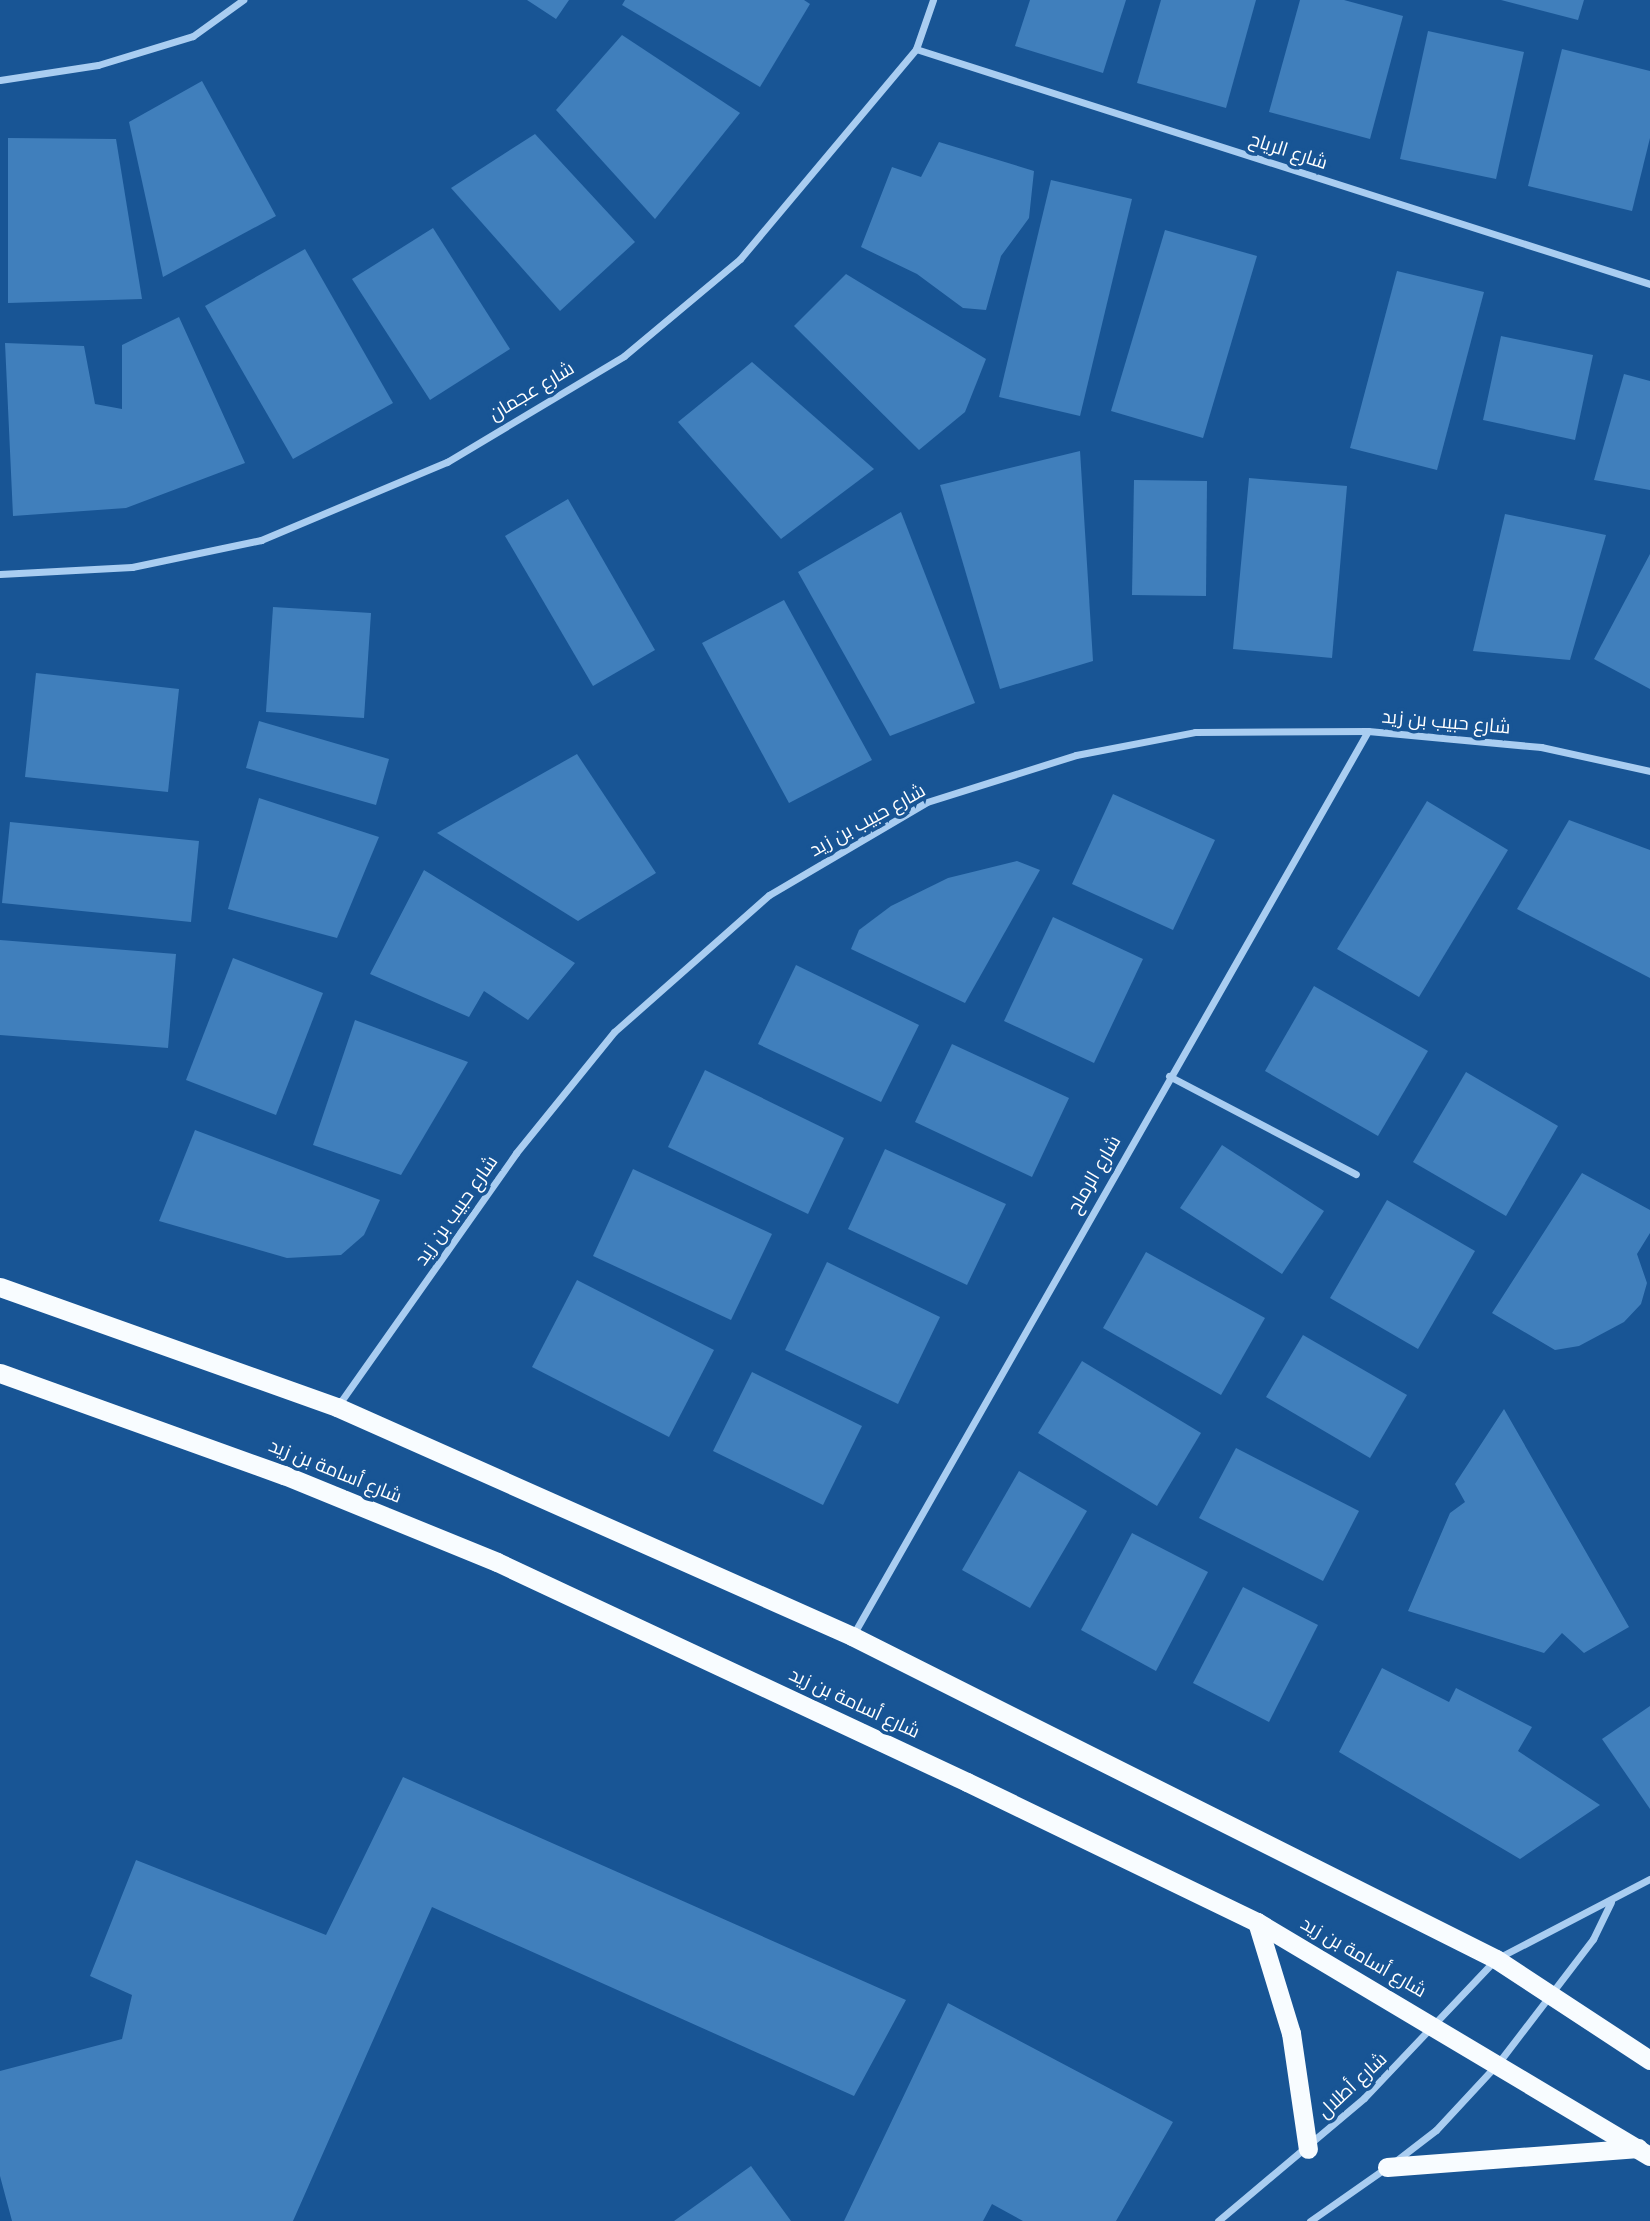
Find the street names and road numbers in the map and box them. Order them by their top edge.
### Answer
street label: شارع الرياح [1246,129,1330,175]
street label: شارع عجمان [485,358,579,426]
street label: شارع حبيب بن زيد [1381,706,1511,740]
street label: شارع حبيب بن زيد [806,780,930,862]
street label: شارع الرماح [1063,1132,1127,1218]
street label: شارع حبيب بن زيد [411,1152,503,1270]
street label: شارع أسامة بن زيد [265,1435,405,1509]
street label: شارع أسامة بن زيد [785,1664,923,1744]
street label: شارع أسامة بن زيد [1296,1913,1430,2003]
street label: شارع أطلال [1314,2048,1392,2124]

